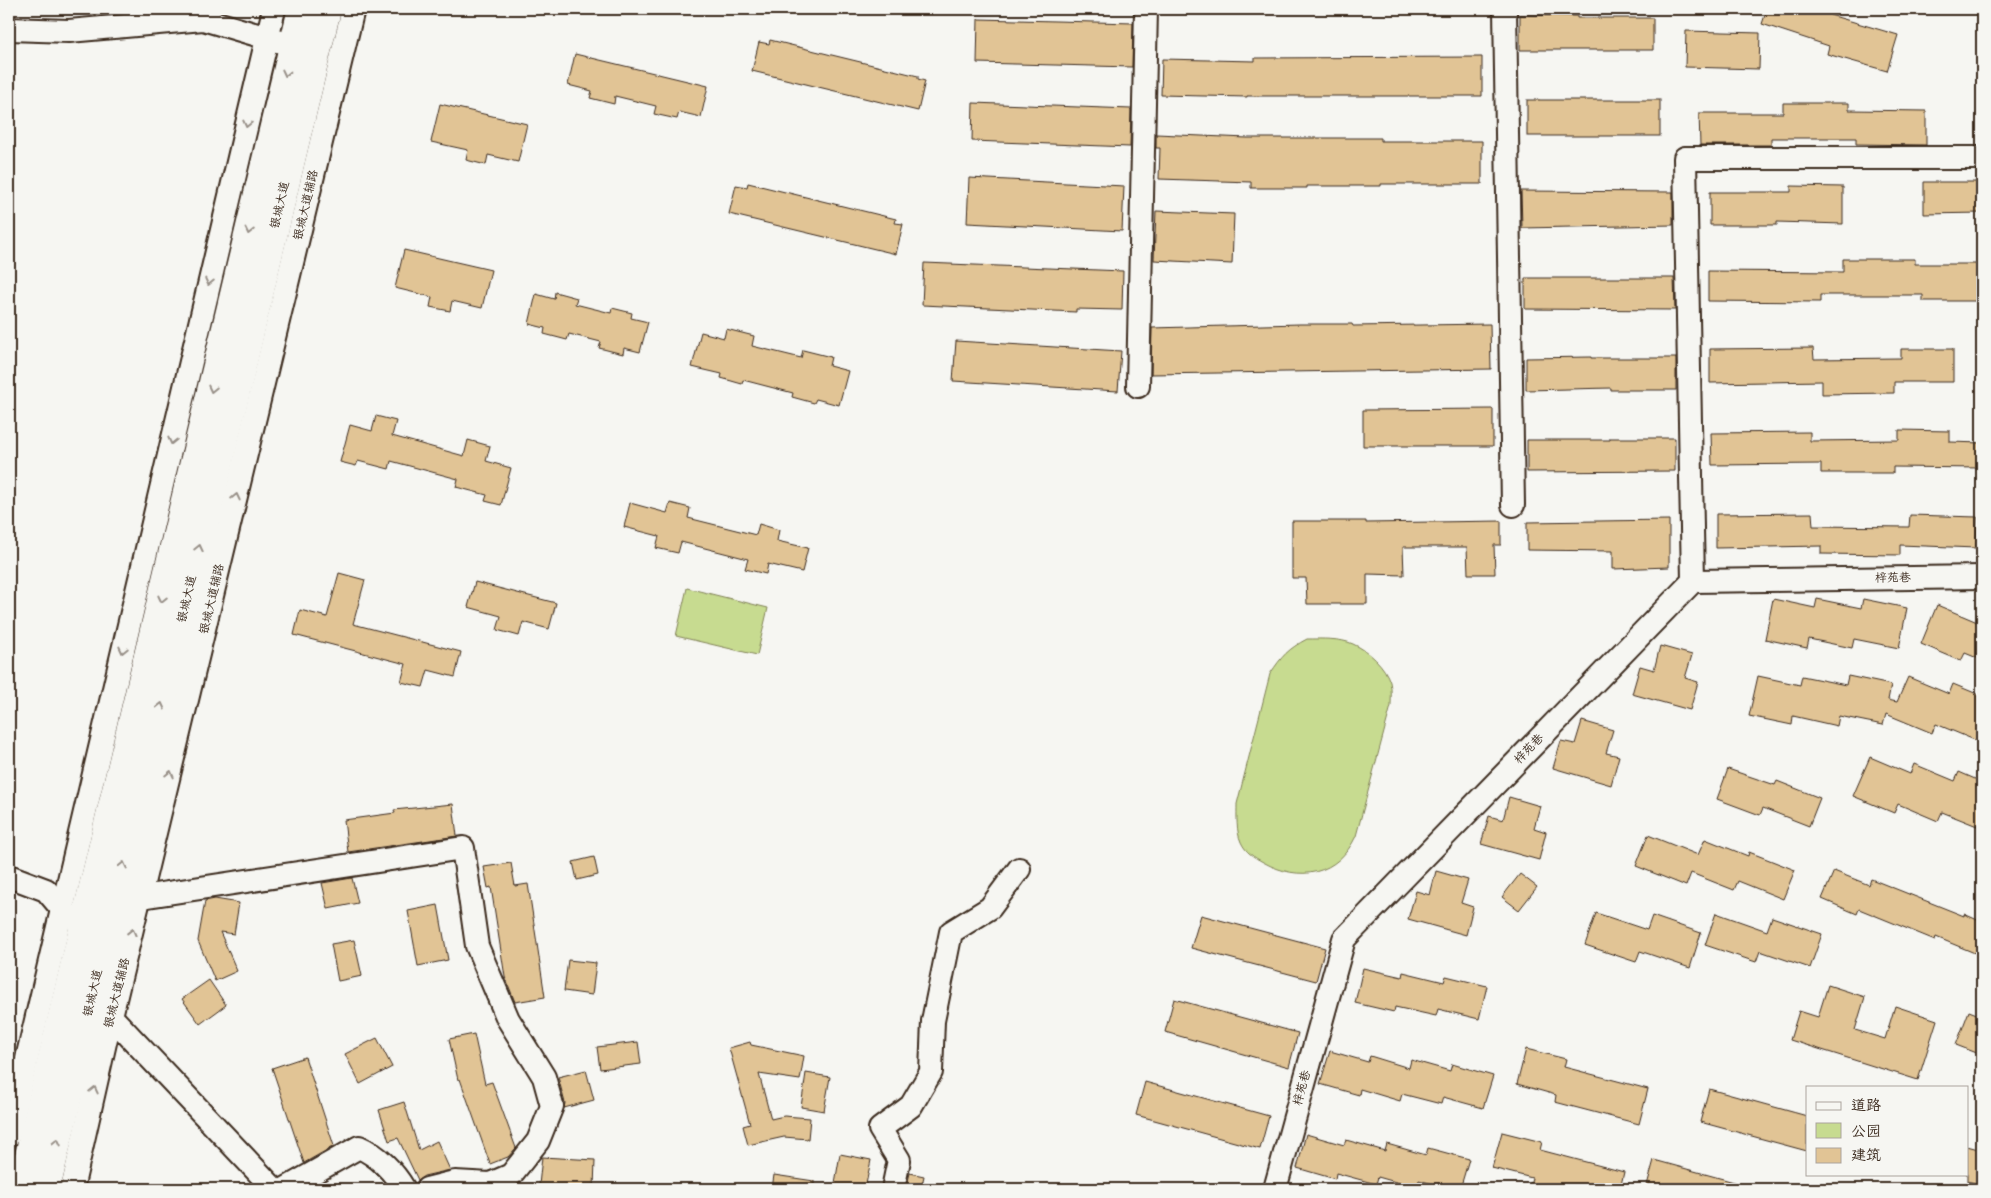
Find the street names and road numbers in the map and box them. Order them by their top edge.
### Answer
street label: 银城大道辅路 [291,168,321,242]
street label: 银城大道 [267,180,293,230]
street label: 银城大道辅路 [197,562,227,636]
street label: 梓苑巷 [1875,570,1911,586]
street label: 银城大道 [174,574,200,624]
street label: 梓苑巷 [1511,731,1547,767]
street label: 银城大道辅路 [101,956,133,1030]
street label: 银城大道 [80,968,106,1018]
street label: 梓苑巷 [1290,1069,1314,1107]

